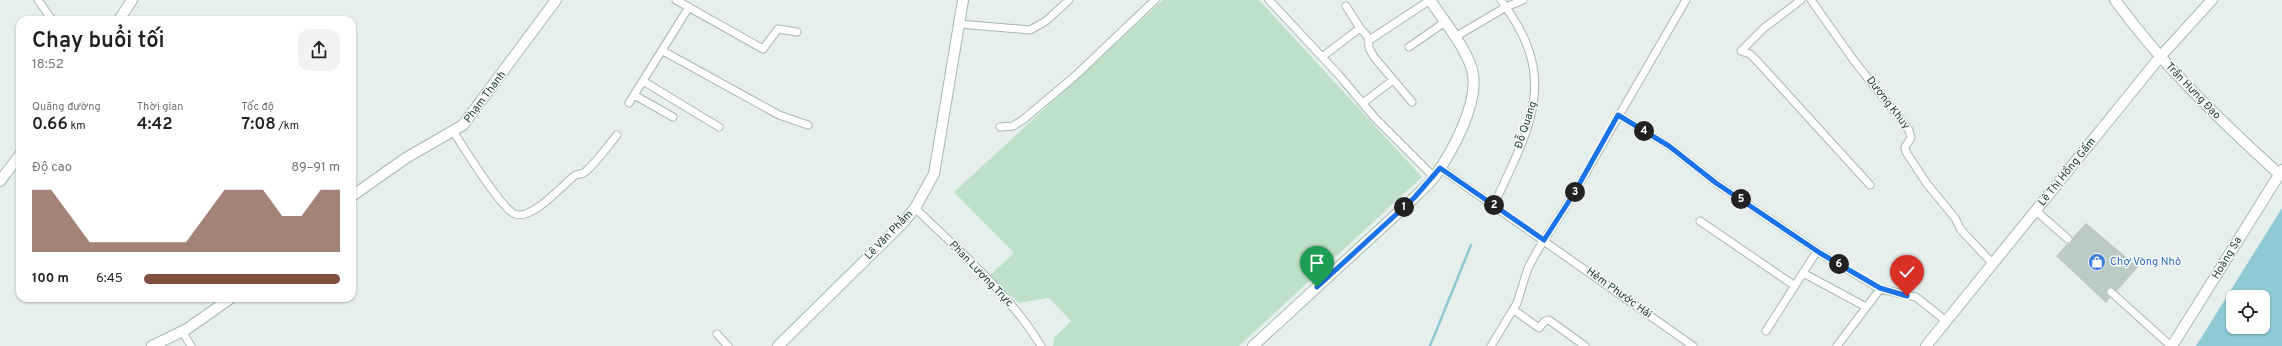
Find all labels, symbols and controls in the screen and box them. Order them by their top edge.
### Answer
text: Chạy buổi tối [32,28,165,55]
button: share [298,29,340,71]
text: 18:52 [32,57,64,73]
street label: Trần Hưng Đạo [2162,60,2224,122]
street label: Phạm Thanh [461,68,509,126]
street label: Dương Khuy [1863,74,1913,132]
street label: Đỗ Quang [1511,99,1540,151]
text: Quãng đường [32,100,101,114]
text: Thời gian [137,100,183,114]
text: Tốc độ [241,100,274,114]
text: 0.66 [32,114,68,136]
text: 4:42 [137,114,173,136]
text: 7:08 [241,114,276,136]
text: km [68,119,86,133]
text: /km [276,119,299,133]
pin: 4 [1634,121,1654,141]
text: 4 [1640,124,1648,138]
street label: Lê Thị Hồng Gấm [2035,135,2099,209]
text: Độ cao [32,160,72,176]
text: 89–91 m [291,160,340,176]
pin: 3 [1565,182,1585,202]
text: 3 [1572,185,1578,199]
pin: 5 [1731,189,1751,209]
text: 5 [1738,192,1744,206]
pin: 2 [1484,195,1504,215]
pin: 1 [1394,197,1414,217]
text: 2 [1491,198,1497,212]
text: 1 [1402,200,1406,214]
street label: Lê Văn Phẩm [861,207,916,263]
street label: Hoàng Sa [2209,234,2245,282]
street label: Phan Lương Trực [946,238,1016,310]
pin [1300,246,1334,287]
icon: arrive [1306,252,1328,274]
shop icon: Chợ Vòng Nhỏ [2087,252,2107,272]
pin: 6 [1829,254,1849,274]
pin [1890,255,1924,296]
place label: Chợ Vòng Nhỏ [2110,255,2181,269]
text: 6 [1836,257,1842,271]
icon: check [1896,261,1918,283]
street label: Hẻm Phước Hải [1583,264,1655,322]
text: 100 m [32,271,69,287]
text: 6:45 [96,271,123,287]
map controls [2226,290,2270,334]
button: locate [2226,290,2270,334]

